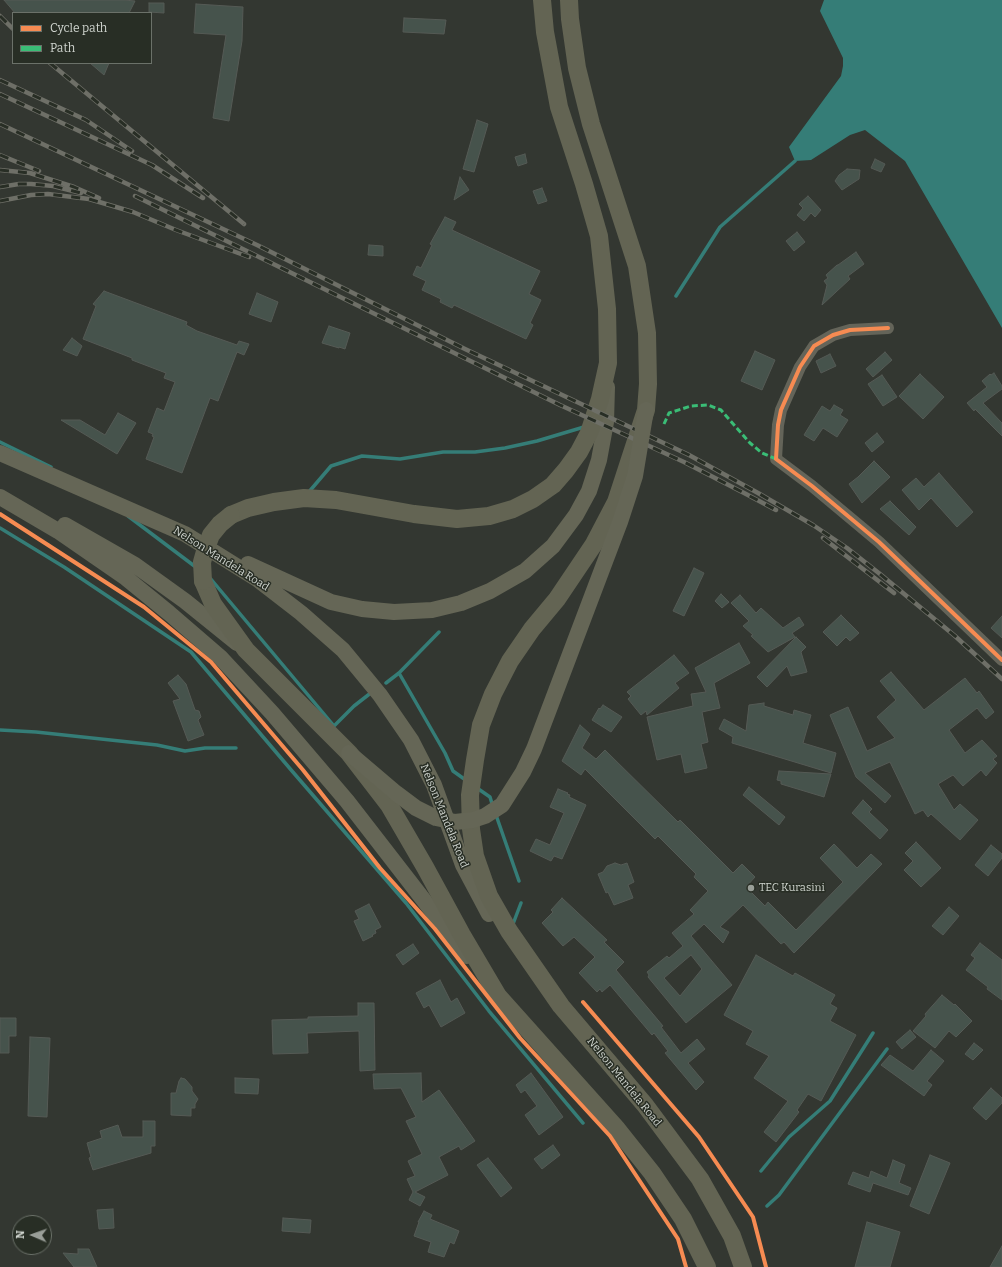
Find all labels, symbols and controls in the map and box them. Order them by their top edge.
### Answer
legend [12,12,152,64]
text: Cycle path [50,21,107,35]
text: Path [50,41,75,55]
street label: Nelson Mandela Road [171,524,271,594]
street label: Nelson Mandela Road [417,762,471,870]
place label: TEC Kurasini [759,881,825,895]
marker: TEC Kurasini [746,883,756,893]
street label: Nelson Mandela Road [584,1035,664,1129]
north arrow [12,1215,52,1255]
text: N [14,1230,27,1239]

